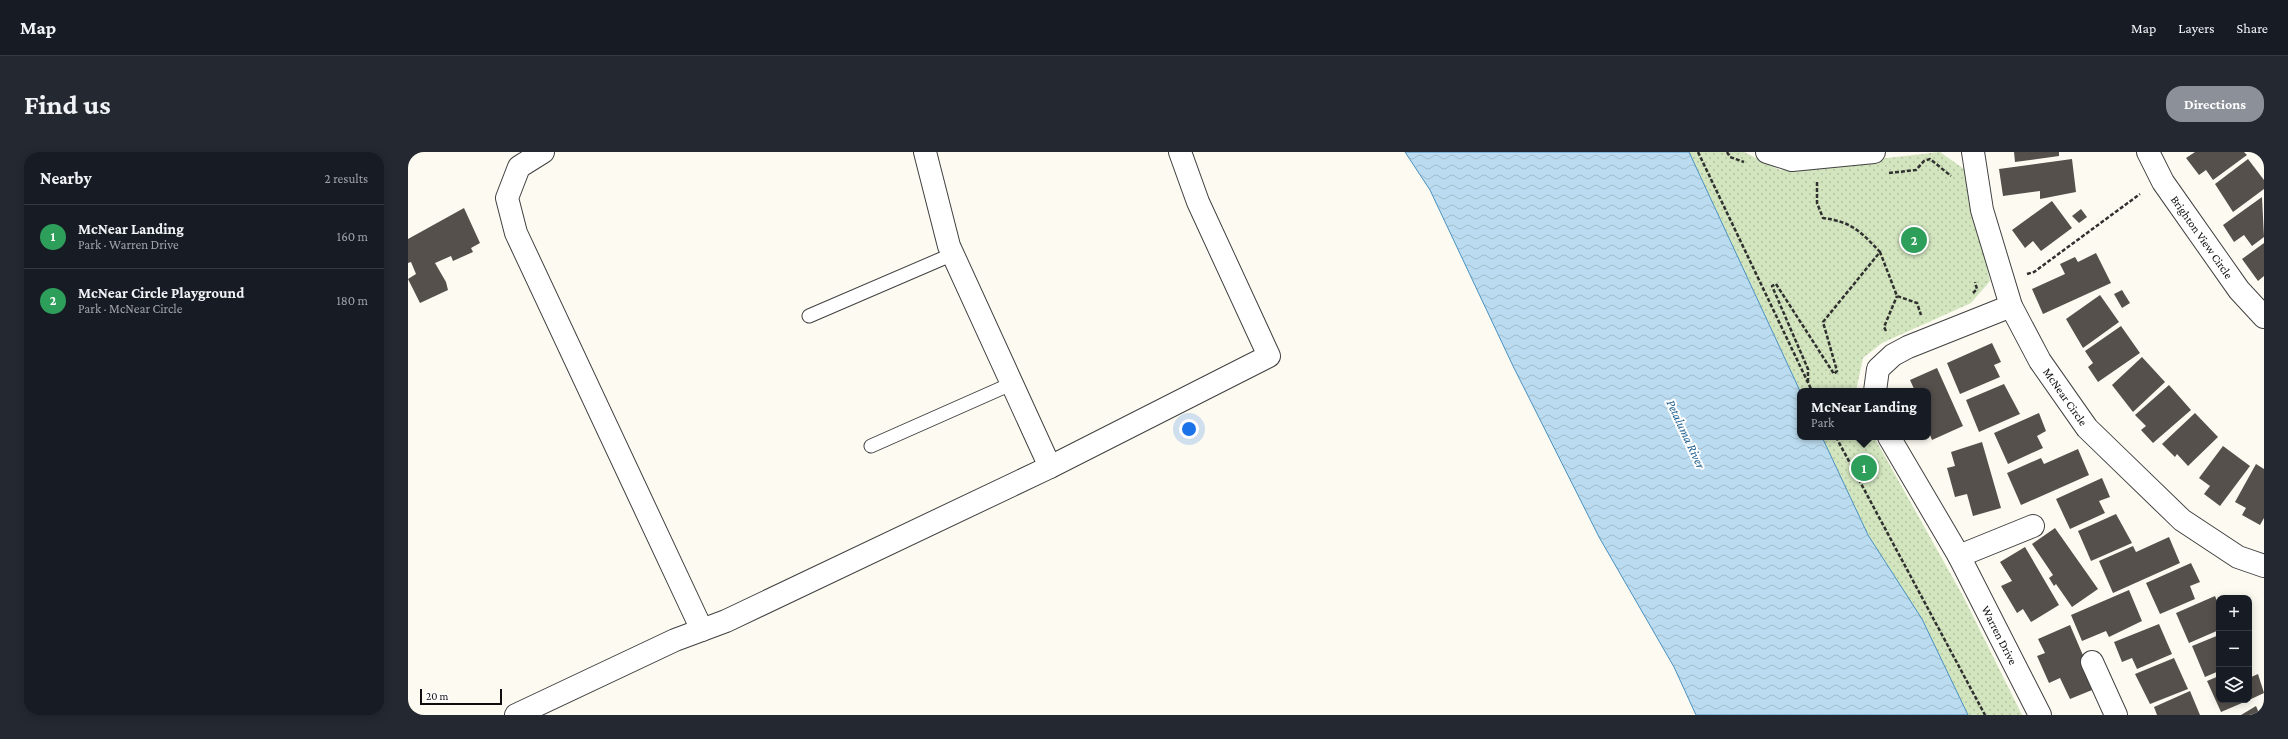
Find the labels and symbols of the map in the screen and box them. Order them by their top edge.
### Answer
street label: Brighton View Circle [2168,193,2236,281]
pin: 2 [1901,225,1927,255]
street label: McNear Circle [2040,365,2090,429]
water label: Petaluma River [1663,397,1709,471]
your location [1179,419,1199,439]
pin: 1 [1851,453,1877,483]
street label: Warren Drive [1979,603,2020,667]
scale bar [420,687,502,706]

